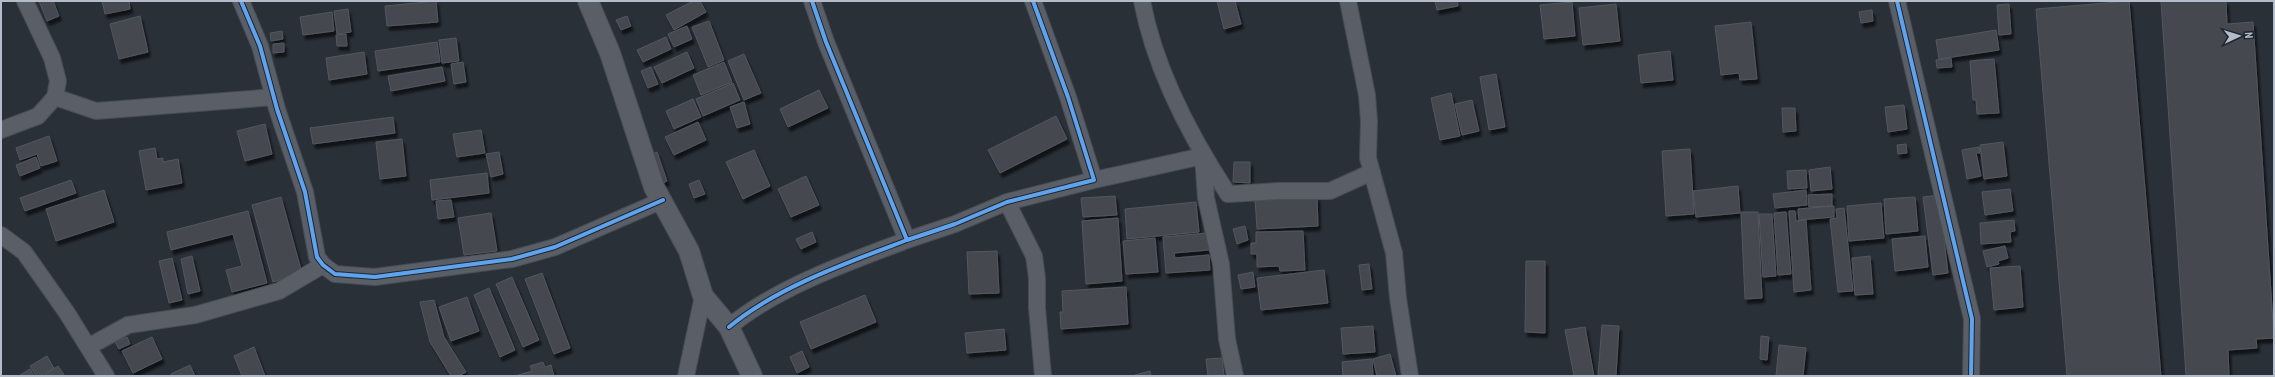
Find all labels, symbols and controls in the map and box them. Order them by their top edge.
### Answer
north arrow [2219,16,2259,56]
text: N [2242,32,2256,39]

